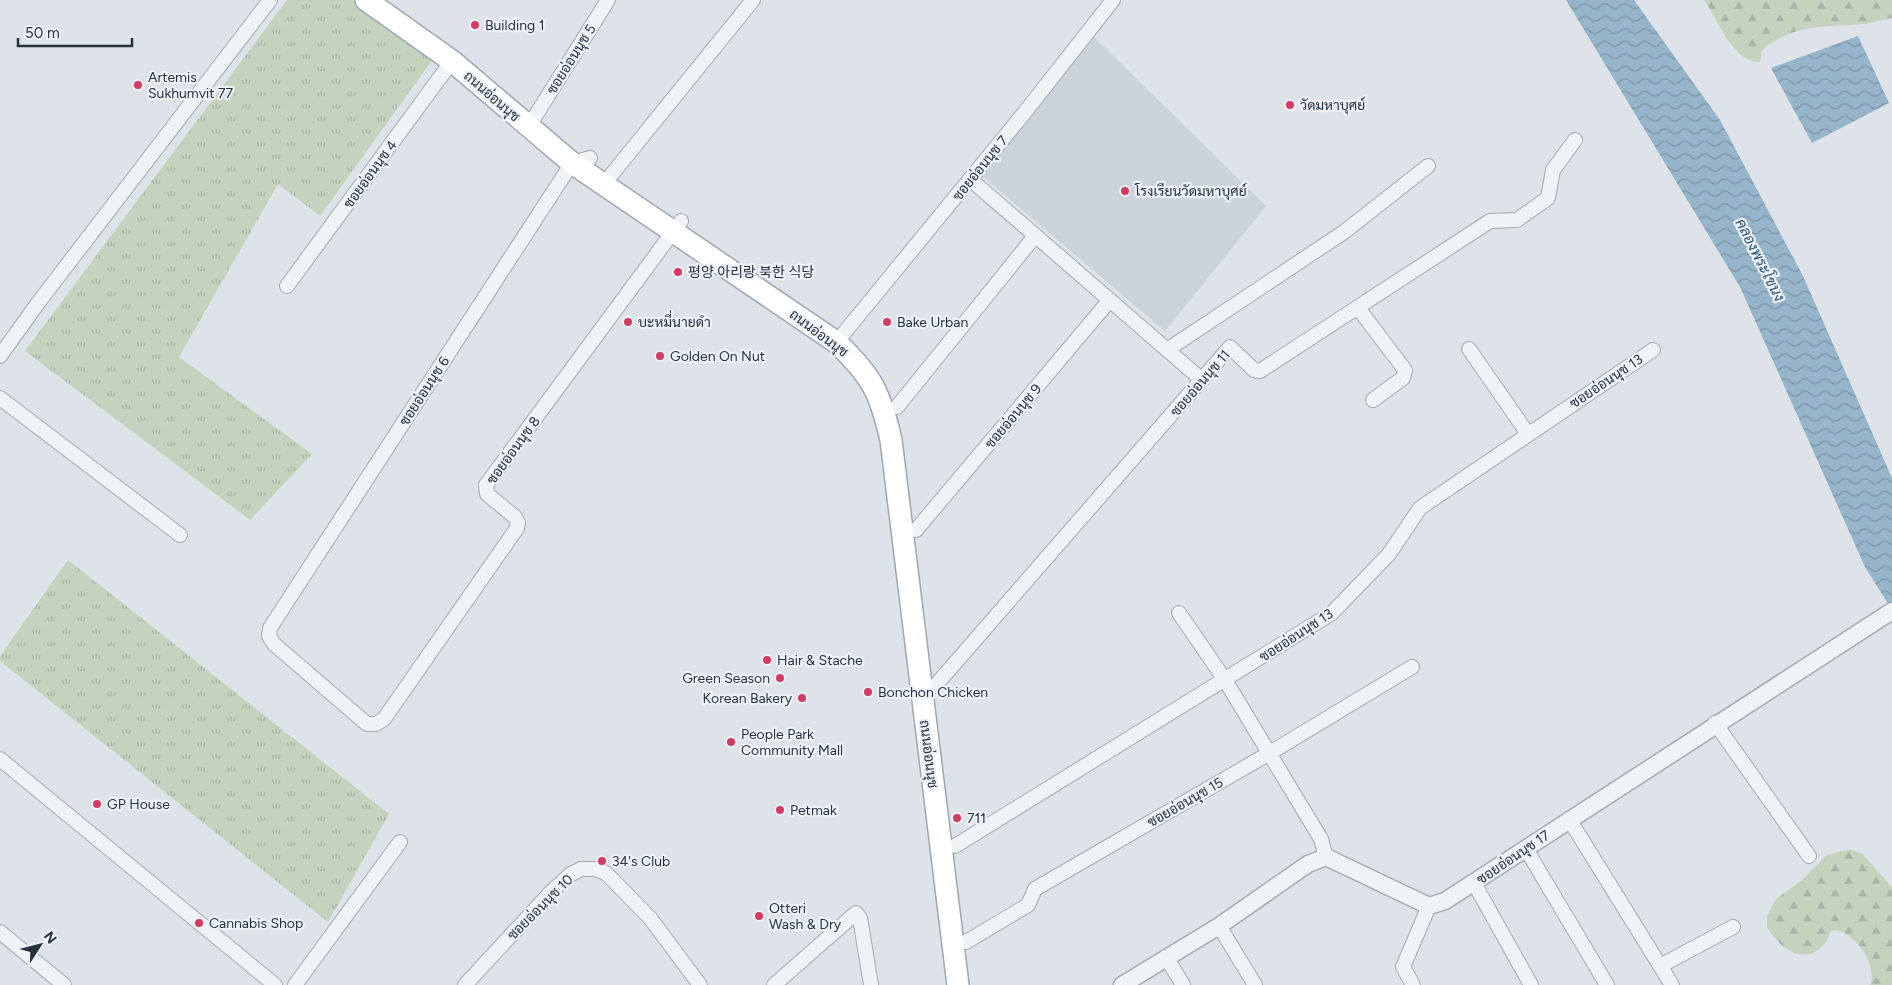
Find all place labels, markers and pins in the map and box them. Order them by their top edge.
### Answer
place label: Building 1 [485,17,544,34]
marker: Building 1 [469,19,481,31]
place label: Artemis Sukhumvit 77 [148,69,233,102]
marker: Artemis Sukhumvit 77 [132,79,144,91]
place label: วัดมหาบุศย์ [1300,96,1365,115]
marker: วัดมหาบุศย์ [1284,99,1296,111]
place label: โรงเรียนวัดมหาบุศย์ [1134,182,1247,201]
marker: โรงเรียนวัดมหาบุศย์ [1119,185,1131,197]
place label: 평양 아리랑 북한 식당 [688,264,814,281]
marker: 평양 아리랑 북한 식당 [672,266,684,278]
place label: บะหมี่นายดำ [638,310,711,331]
place label: Bake Urban [897,314,968,331]
marker: บะหมี่นายดำ [622,316,634,328]
marker: Bake Urban [881,316,893,328]
place label: Golden On Nut [670,348,765,365]
marker: Golden On Nut [654,350,666,362]
place label: Hair & Stache [777,652,863,669]
marker: Hair & Stache [761,654,773,666]
place label: Green Season [682,670,770,687]
marker: Green Season [774,672,786,684]
place label: Bonchon Chicken [878,684,988,701]
marker: Bonchon Chicken [862,686,874,698]
place label: Korean Bakery [703,690,793,707]
marker: Korean Bakery [796,692,808,704]
place label: People Park Community Mall [741,726,843,759]
marker: People Park Community Mall [725,736,737,748]
place label: GP House [107,796,170,813]
marker: GP House [91,798,103,810]
place label: Petmak [790,802,837,819]
marker: Petmak [774,804,786,816]
place label: 711 [967,810,986,827]
marker: 711 [951,812,963,824]
place label: 34's Club [612,853,670,870]
marker: 34's Club [596,855,608,867]
place label: Otteri Wash & Dry [769,900,842,933]
marker: Otteri Wash & Dry [753,910,765,922]
place label: Cannabis Shop [209,915,303,932]
marker: Cannabis Shop [193,917,205,929]

